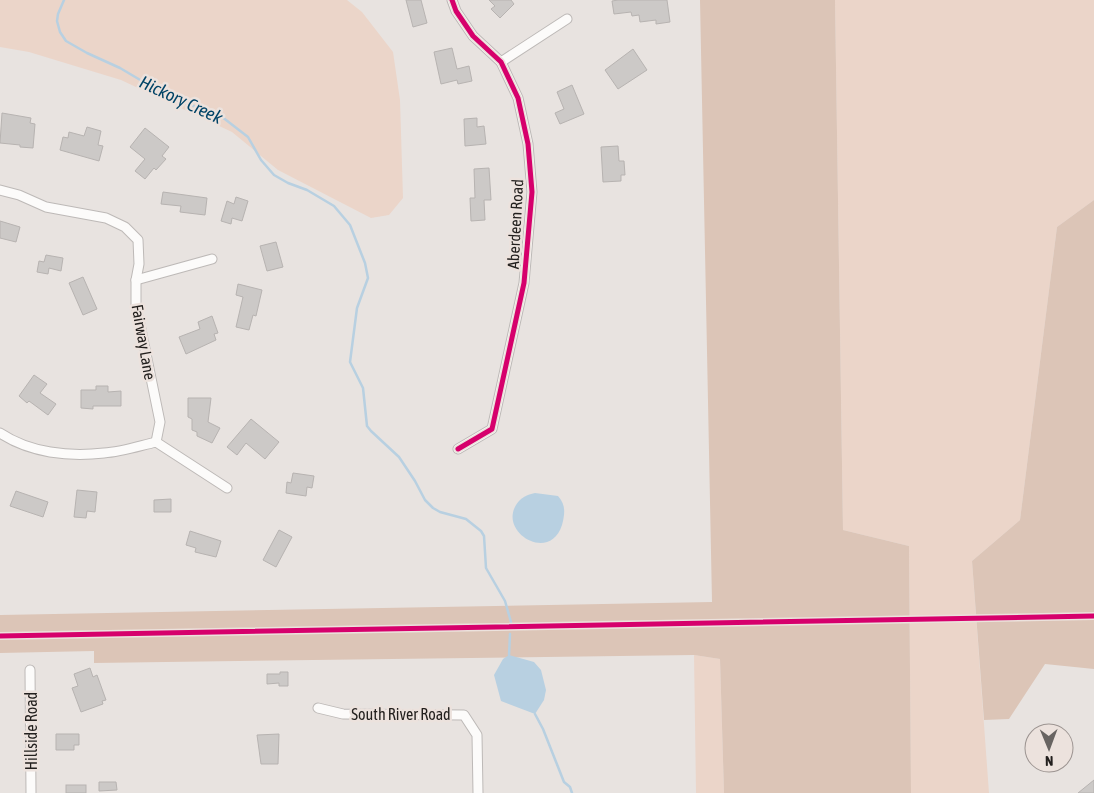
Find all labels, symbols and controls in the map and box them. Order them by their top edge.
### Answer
water label: Hickory Creek [136,71,227,128]
street label: Aberdeen Road [504,179,526,269]
street label: Fairway Lane [128,303,159,381]
street label: Hillside Road [22,692,40,770]
street label: South River Road [351,705,451,723]
north arrow [1024,723,1074,773]
text: N [1045,753,1053,769]

